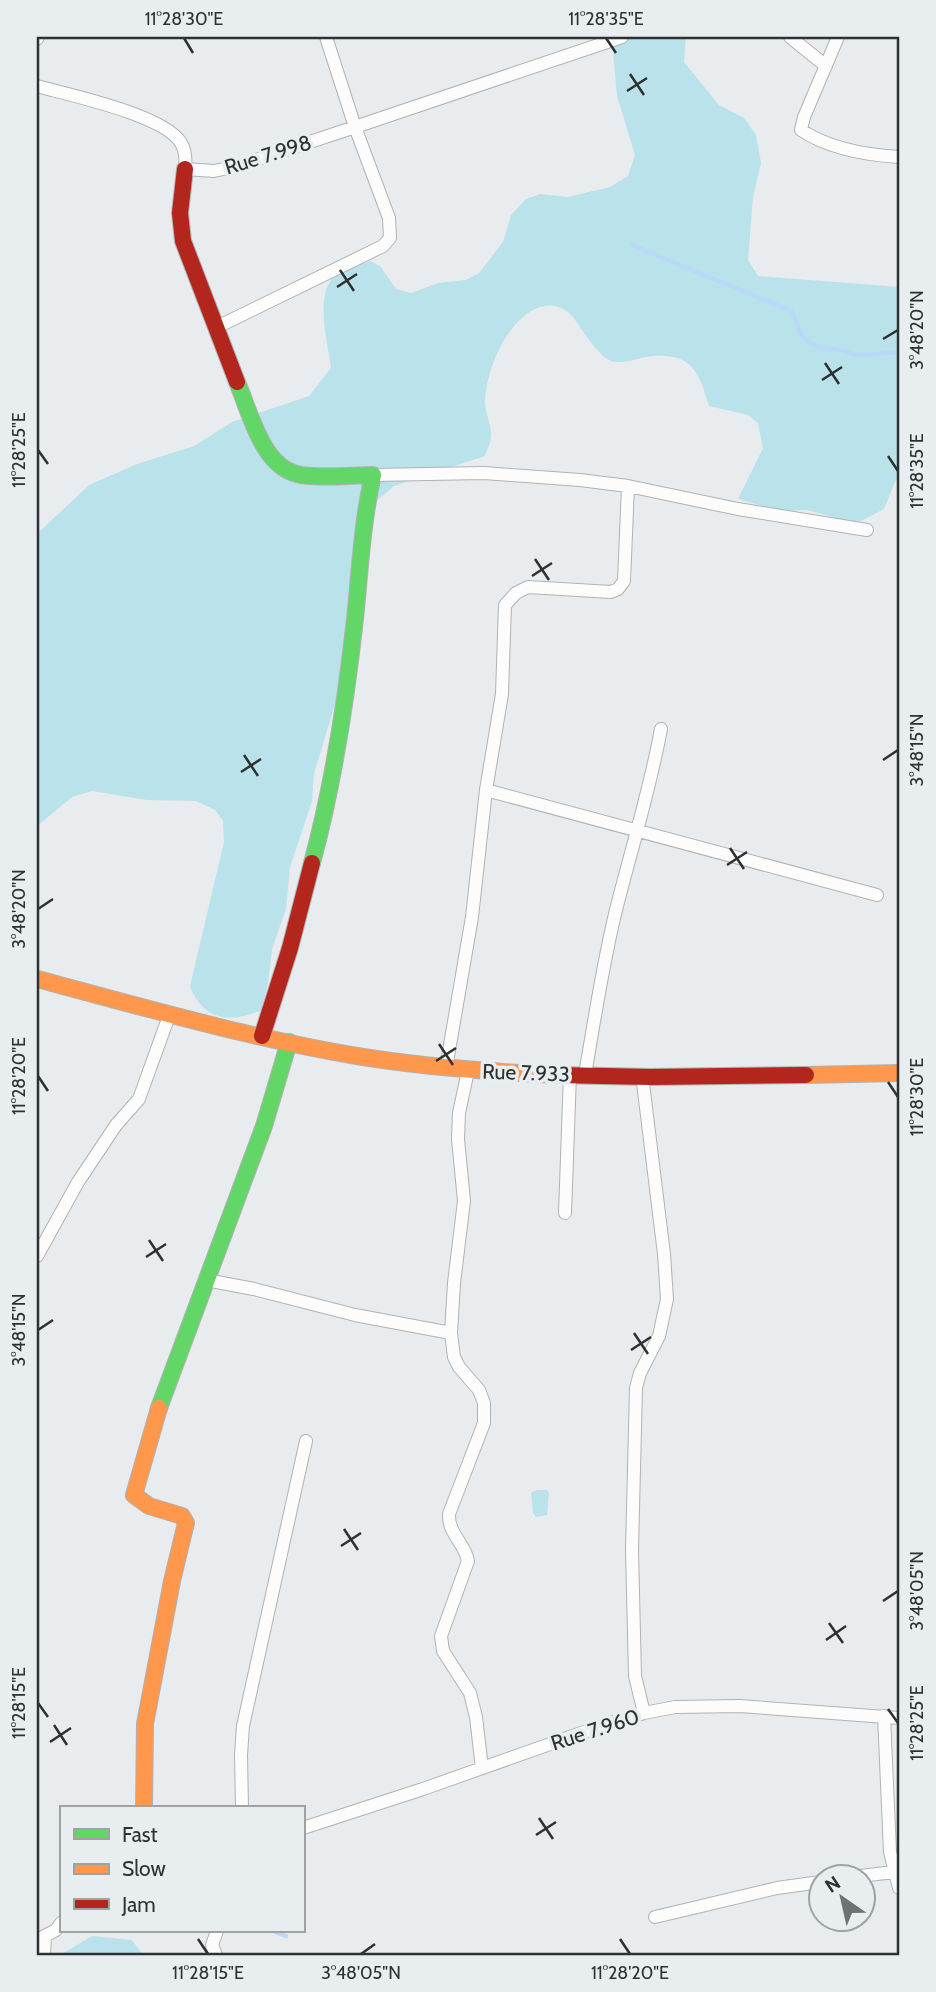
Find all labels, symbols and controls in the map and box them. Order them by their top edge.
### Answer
text: 11°28'30"E [145,8,223,30]
text: 11°28'35"E [568,8,644,30]
street label: Rue 7.998 [221,129,314,180]
text: 3°48'20"N [906,290,928,370]
text: 11°28'25"E [8,412,30,488]
text: 11°28'35"E [906,433,928,509]
text: 3°48'15"N [906,714,928,786]
text: 3°48'20"N [8,869,30,949]
text: 11°28'20"E [8,1037,30,1115]
street label: Rue 7.933 [482,1058,570,1087]
text: 11°28'30"E [906,1058,928,1136]
text: 3°48'15"N [8,1294,30,1366]
text: 3°48'05"N [906,1551,928,1631]
text: 11°28'15"E [8,1667,30,1739]
text: 11°28'25"E [906,1685,928,1761]
street label: Rue 7.960 [547,1703,642,1756]
legend [60,1806,304,1932]
text: Fast [122,1822,158,1847]
text: Slow [122,1856,166,1881]
north arrow [806,1862,876,1932]
text: N [821,1871,845,1898]
text: Jam [121,1892,156,1917]
text: 11°28'15"E [172,1962,244,1984]
text: 3°48'05"N [321,1962,401,1984]
text: 11°28'20"E [591,1962,669,1984]

